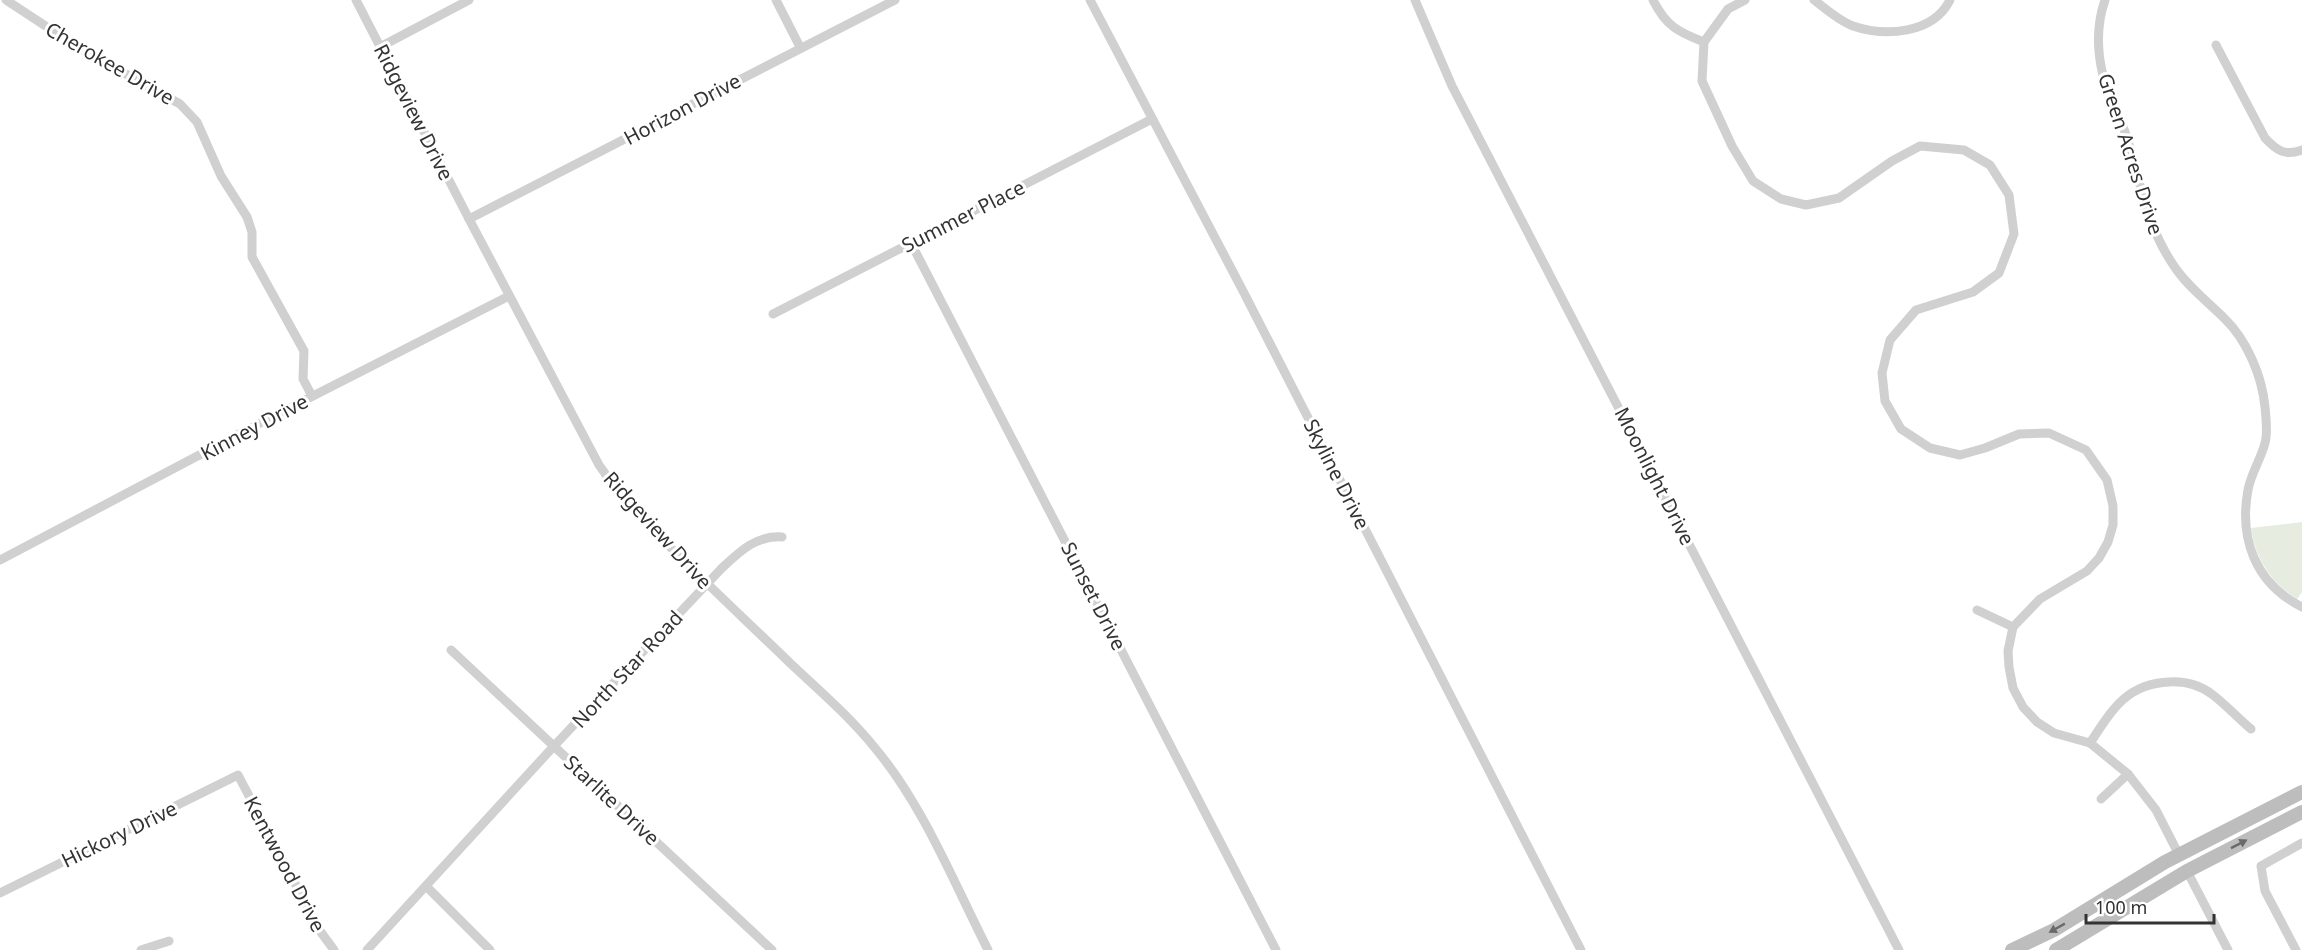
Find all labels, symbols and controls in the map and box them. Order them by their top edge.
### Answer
street label: Cherokee Drive [41,15,179,111]
street label: Ridgeview Drive [368,39,460,185]
street label: Horizon Drive [619,67,745,151]
street label: Green Acres Drive [2092,70,2170,238]
street label: Summer Place [897,173,1029,259]
street label: Kinney Drive [196,387,312,467]
street label: Moonlight Drive [1609,402,1701,550]
street label: Skyline Drive [1298,414,1376,534]
street label: Ridgeview Drive [598,465,718,595]
street label: Sunset Drive [1055,537,1133,655]
street label: North Star Road [566,604,688,734]
street label: Starlite Drive [558,749,666,851]
street label: Kentwood Drive [238,791,332,937]
street label: Hickory Drive [57,794,181,874]
one-way arrow [2231,839,2248,849]
scale bar [2086,887,2214,925]
text: 100 m [2095,895,2147,919]
one-way arrow [2048,923,2065,933]

